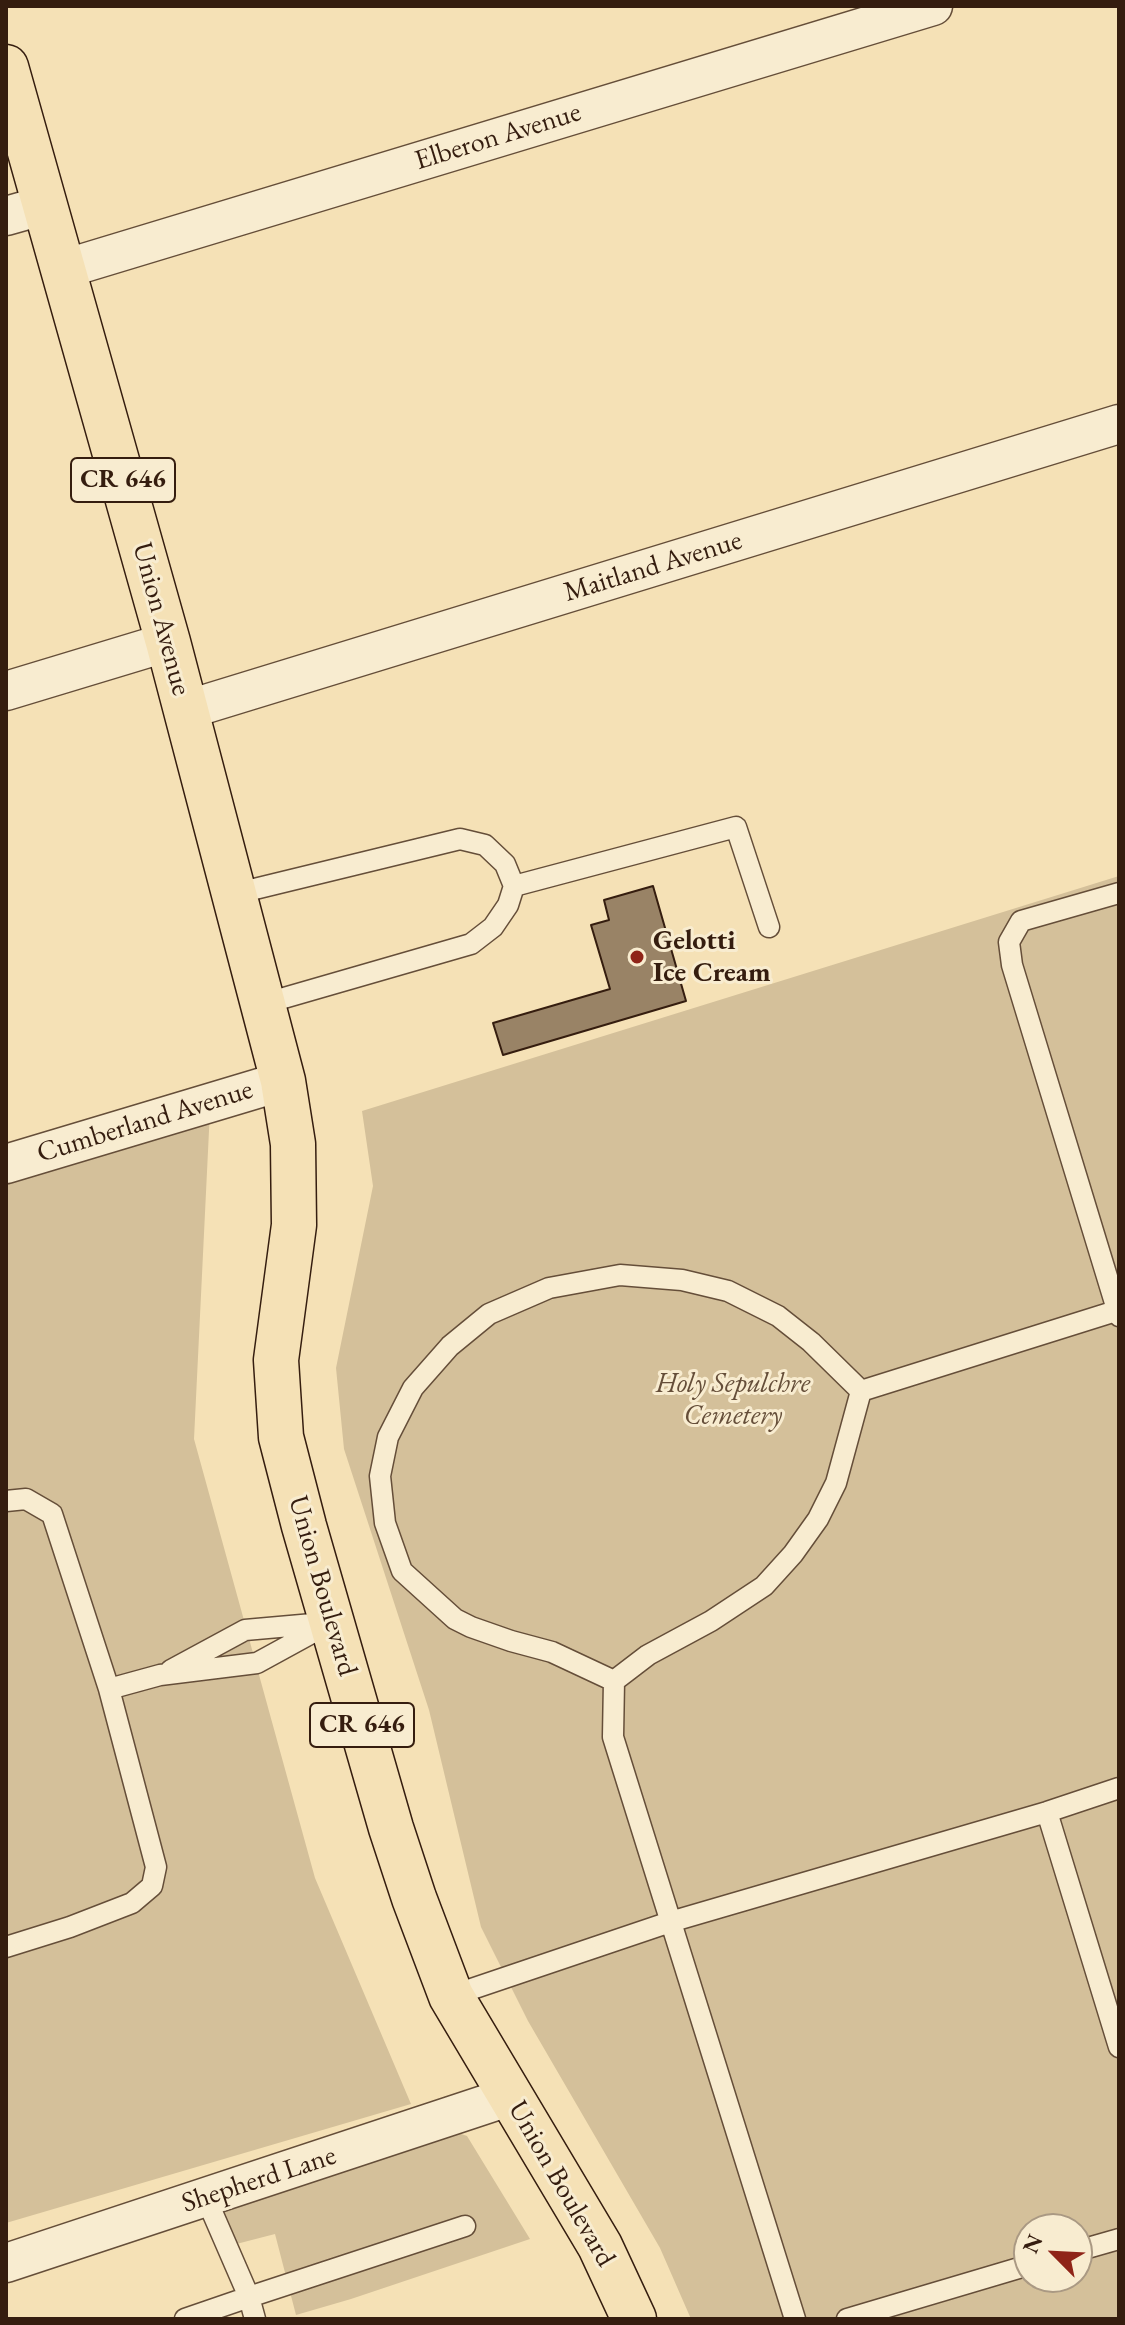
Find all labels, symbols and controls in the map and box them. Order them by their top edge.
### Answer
street label: Elberon Avenue [411,96,585,178]
road number: CR 646 [71,458,175,502]
street label: Maitland Avenue [560,524,746,610]
street label: Union Avenue [124,539,198,699]
place label: Gelotti Ice Cream [653,924,771,990]
marker: Gelotti Ice Cream [628,948,646,966]
street label: Cumberland Avenue [33,1073,257,1171]
park label: Holy Sepulchre Cemetery [656,1367,810,1433]
street label: Union Boulevard [280,1492,364,1680]
road number: CR 646 [310,1703,414,1747]
street label: Union Boulevard [500,2095,622,2273]
street label: Shepherd Lane [178,2139,340,2221]
north arrow [1013,2213,1093,2293]
text: N [1016,2230,1049,2258]

